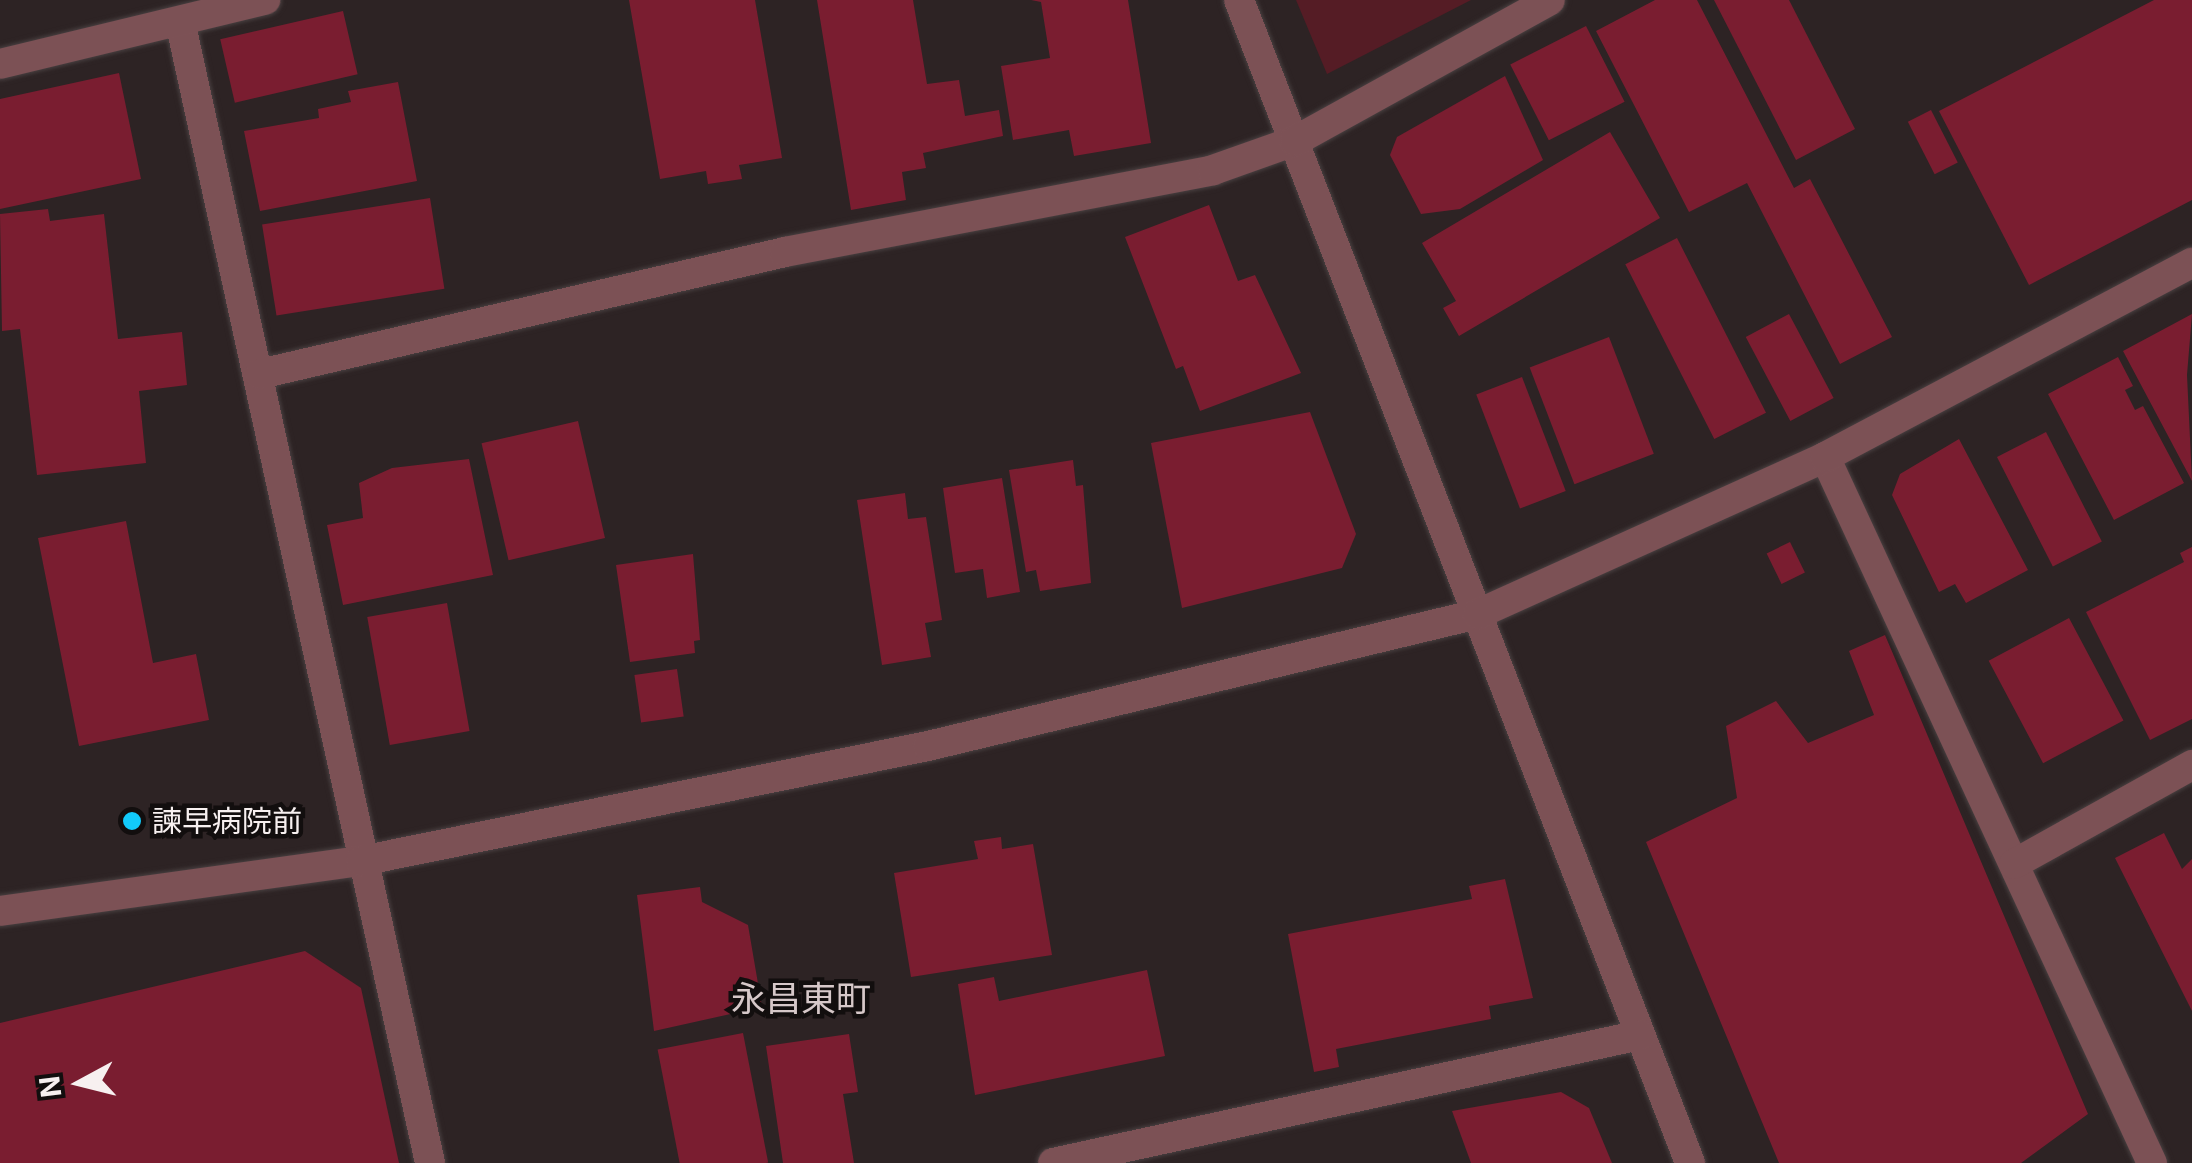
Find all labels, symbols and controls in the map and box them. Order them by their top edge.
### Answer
place label: 諫早病院前 [152,803,302,839]
marker: 諫早病院前 [121,810,143,832]
district label: 永昌東町 [731,977,871,1019]
north arrow [30,1033,130,1133]
text: N [32,1074,68,1099]

